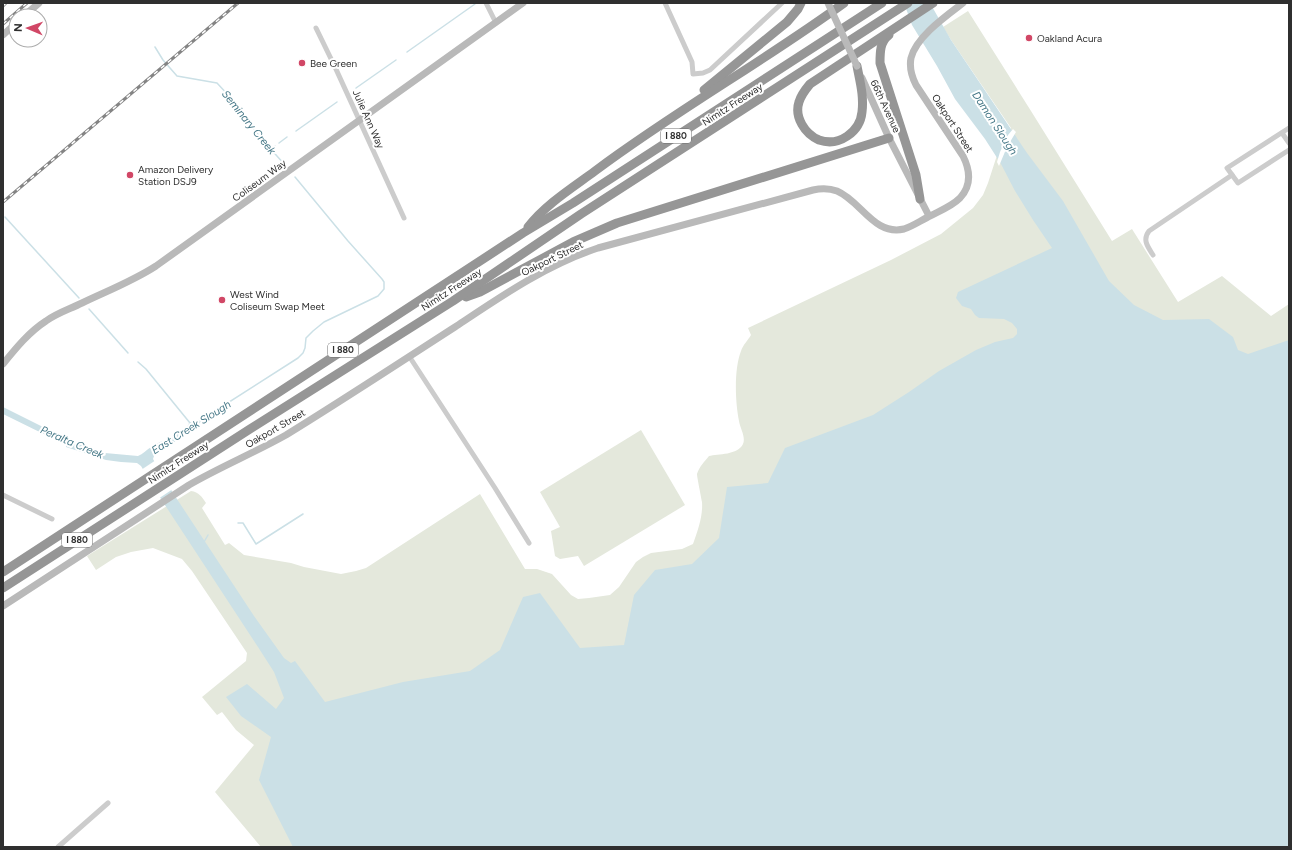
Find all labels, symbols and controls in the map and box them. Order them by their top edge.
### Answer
north arrow [8,8,48,48]
text: N [12,23,25,32]
place label: Oakland Acura [1037,32,1102,45]
marker: Oakland Acura [1024,33,1034,43]
place label: Bee Green [310,57,357,70]
marker: Bee Green [297,58,307,68]
street label: 66th Avenue [868,78,904,135]
street label: Nimitz Freeway [700,80,766,129]
water label: Seminary Creek [219,88,279,157]
street label: Julie Ann Way [350,88,388,151]
water label: Damon Slough [969,89,1020,157]
street label: Oakport Street [929,92,976,155]
road number: I 880 [661,129,691,143]
street label: Coliseum Way [230,156,289,204]
place label: Amazon Delivery Station DSJ9 [138,163,214,188]
marker: Amazon Delivery Station DSJ9 [125,170,135,180]
street label: Oakport Street [519,238,585,279]
street label: Nimitz Freeway [419,265,485,314]
place label: West Wind Coliseum Swap Meet [230,288,325,313]
marker: West Wind Coliseum Swap Meet [217,295,227,305]
road number: I 880 [328,343,358,357]
water label: East Creek Slough [149,398,233,457]
street label: Oakport Street [243,406,308,451]
water label: Peralta Creek [38,423,106,462]
street label: Nimitz Freeway [146,438,212,487]
road number: I 880 [62,533,92,547]

